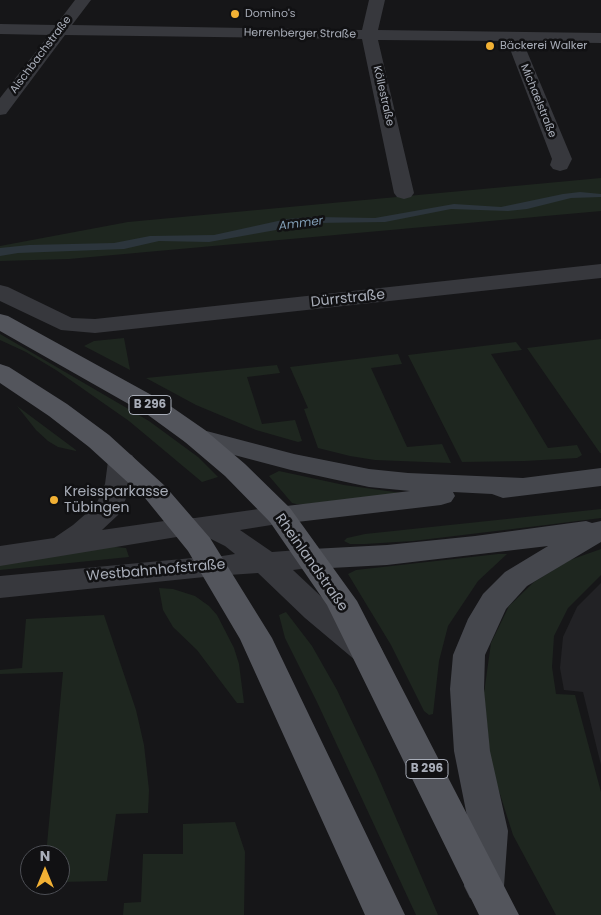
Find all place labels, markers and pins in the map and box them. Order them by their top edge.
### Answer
place label: Domino's [245,7,295,21]
marker: Domino's [229,8,241,20]
place label: Bäckerei Walker [500,39,587,53]
marker: Bäckerei Walker [484,40,496,52]
place label: Kreissparkasse Tübingen [64,484,168,516]
marker: Kreissparkasse Tübingen [48,494,60,506]

